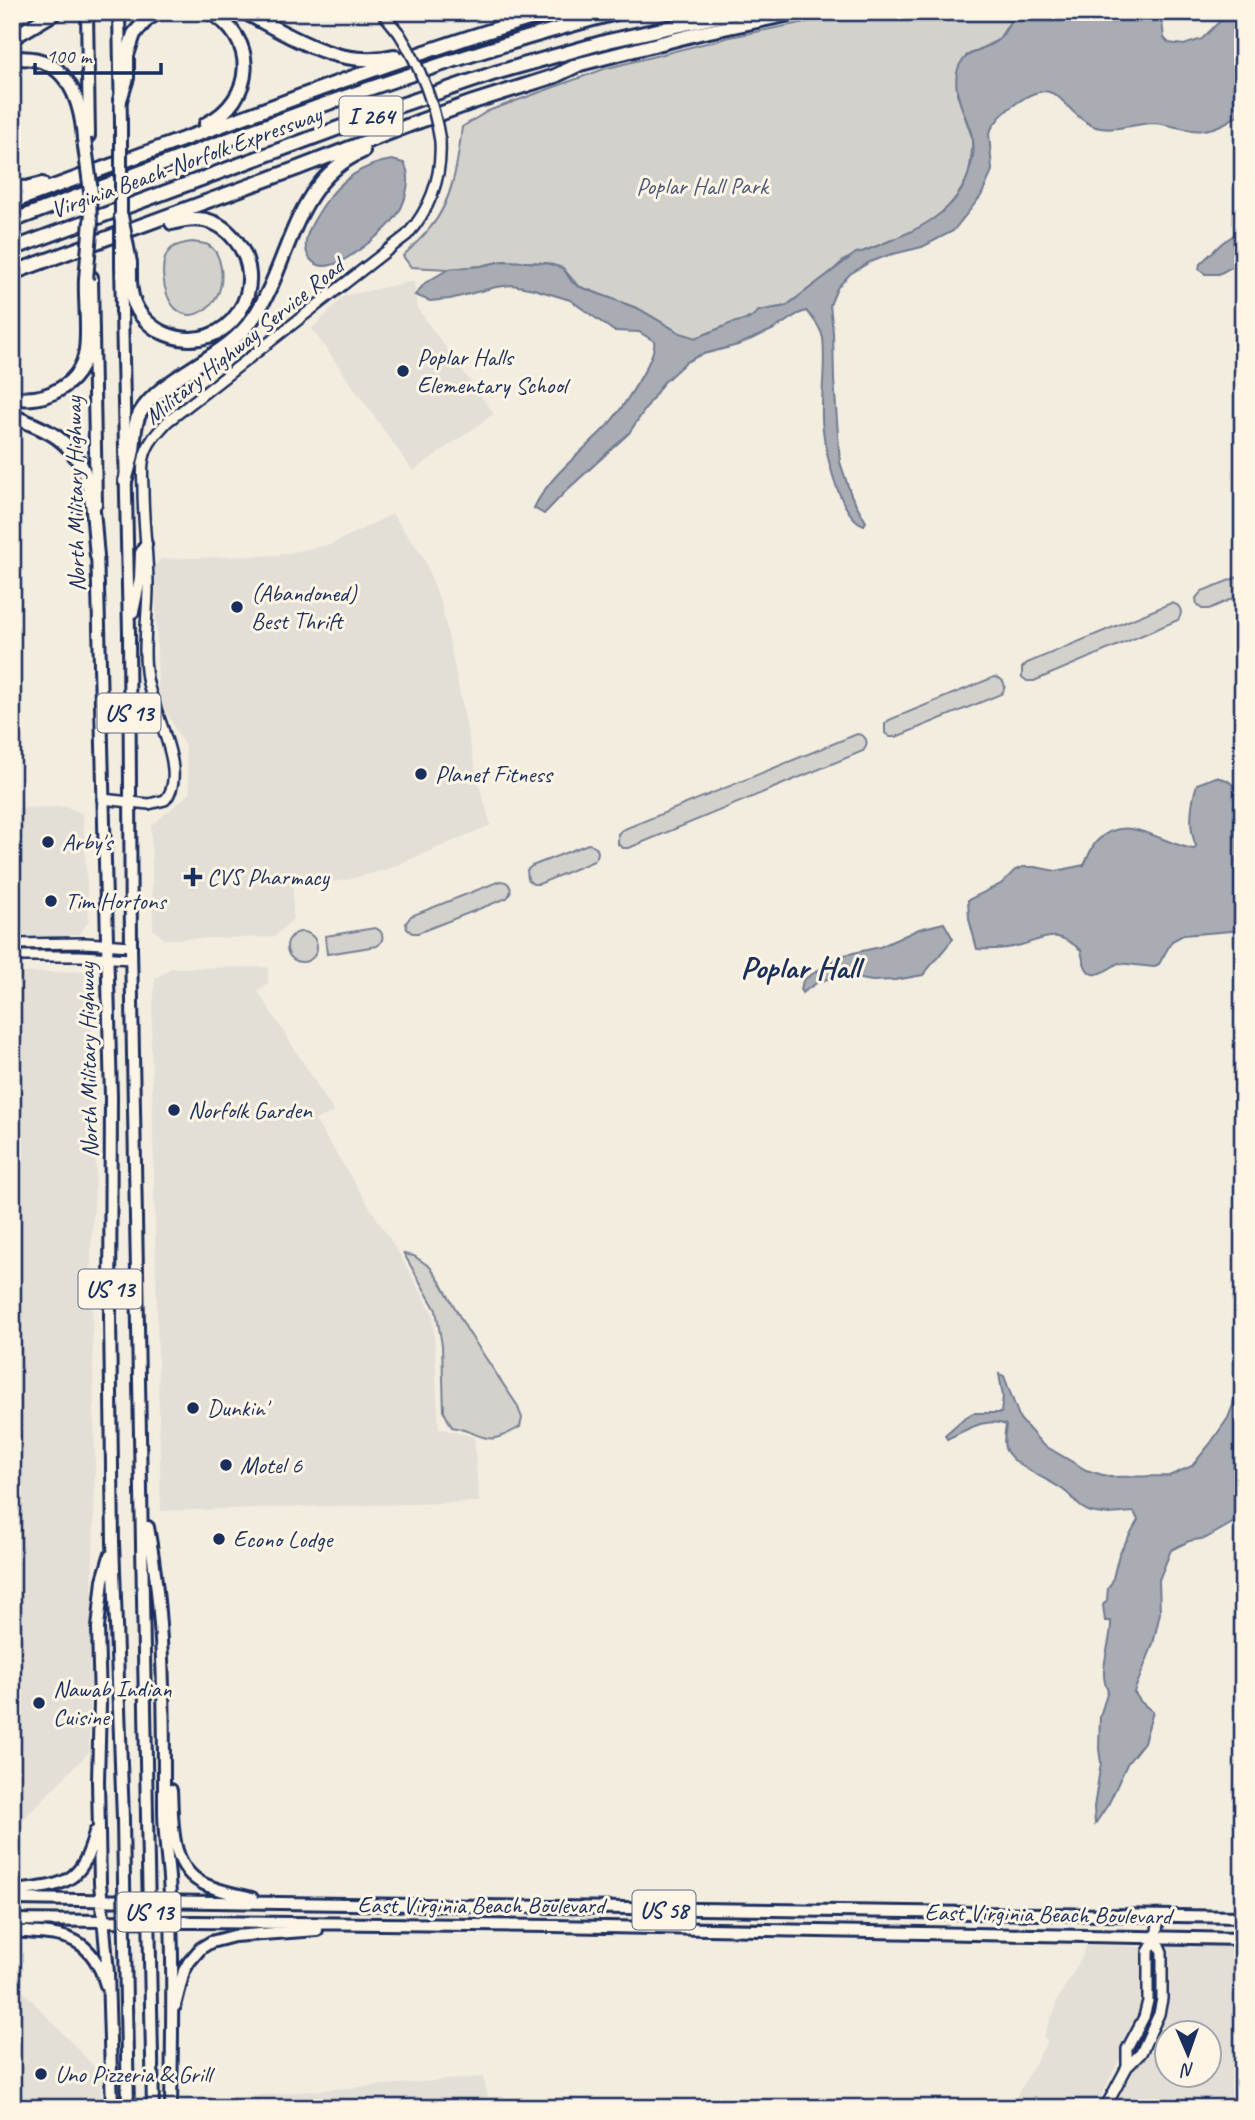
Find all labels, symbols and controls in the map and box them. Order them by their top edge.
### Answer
scale bar [35,32,161,76]
text: 100 m [46,43,93,69]
road number: I 264 [340,97,402,136]
street label: Virginia Beach-Norfolk Expressway [47,98,327,225]
park label: Poplar Hall Park [636,171,770,201]
street label: Military Highway Service Road [138,249,353,431]
place label: Poplar Halls Elementary School [417,342,571,400]
marker: Poplar Halls Elementary School [395,363,411,379]
street label: North Military Highway [58,394,92,592]
place label: (Abandoned) Best Thrift [251,578,357,636]
marker: (Abandoned) Best Thrift [229,599,245,615]
road number: US 13 [97,694,160,733]
place label: Planet Fitness [435,759,554,789]
marker: Planet Fitness [413,766,429,782]
place label: Arby's [62,827,115,857]
marker: Arby's [40,834,56,850]
place label: CVS Pharmacy [207,862,331,892]
marker: CVS Pharmacy [185,869,201,885]
place label: Tim Hortons [65,886,168,916]
marker: Tim Hortons [43,893,59,909]
district label: Poplar Hall [741,947,866,988]
street label: North Military Highway [71,960,105,1158]
place label: Norfolk Garden [188,1095,313,1125]
marker: Norfolk Garden [166,1102,182,1118]
road number: US 13 [78,1270,142,1308]
place label: Dunkin' [207,1393,272,1423]
marker: Dunkin' [185,1400,201,1416]
place label: Motel 6 [240,1450,303,1480]
marker: Motel 6 [218,1457,234,1473]
place label: Econo Lodge [233,1524,334,1554]
marker: Econo Lodge [211,1531,227,1547]
place label: Nawab Indian Cuisine [53,1674,172,1732]
marker: Nawab Indian Cuisine [31,1695,47,1711]
street label: East Virginia Beach Boulevard [358,1890,608,1920]
road number: US 58 [632,1890,696,1929]
road number: US 13 [118,1893,180,1932]
street label: East Virginia Beach Boulevard [924,1897,1175,1931]
north arrow [1154,2018,1224,2088]
text: N [1179,2058,1195,2082]
place label: Uno Pizzeria & Grill [55,2059,215,2089]
marker: Uno Pizzeria & Grill [33,2066,49,2082]

